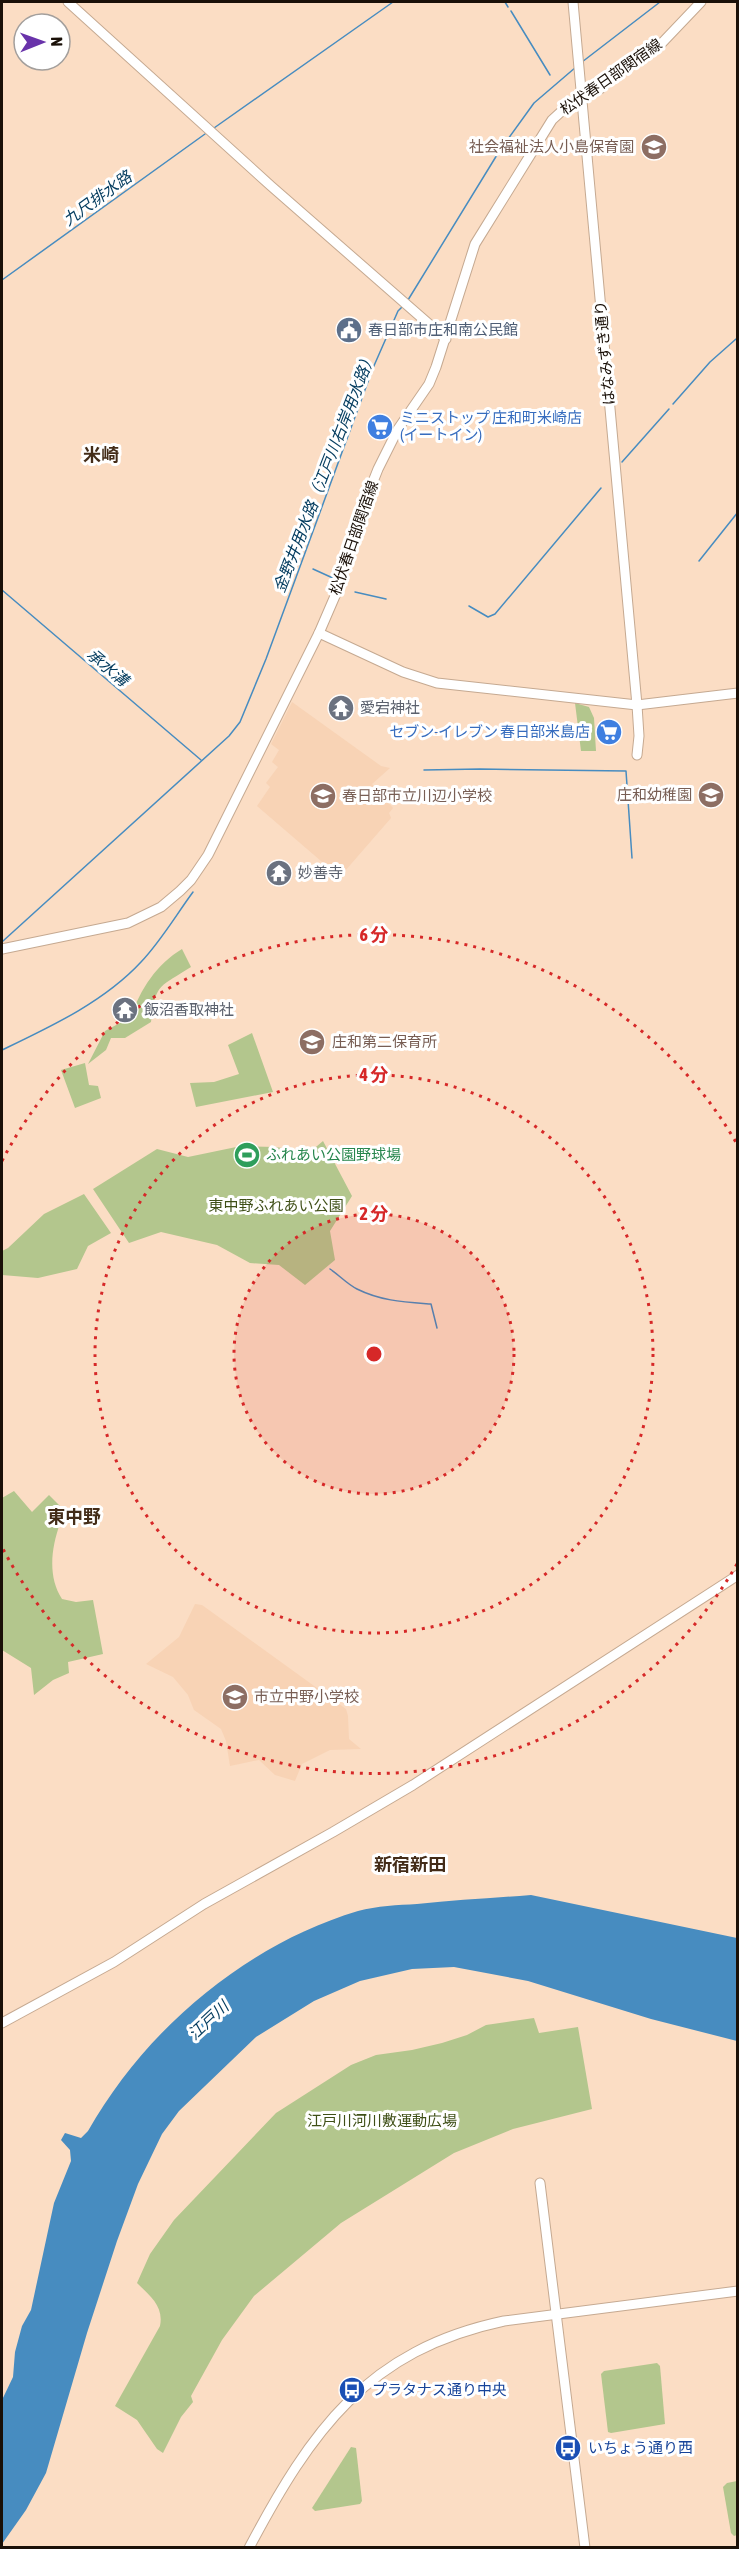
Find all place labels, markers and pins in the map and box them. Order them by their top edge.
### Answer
school or university icon: 社会福祉法人小島保育園 [639,132,669,162]
place label: 社会福祉法人小島保育園 [469,138,634,155]
public building icon: 春日部市庄和南公民館 [334,315,364,345]
place label: 春日部市庄和南公民館 [368,321,518,338]
place label: ミニストップ 庄和町米崎店 (イートイン) [400,409,582,443]
supermarket icon: ミニストップ 庄和町米崎店 (イートイン) [365,412,395,442]
temple icon: 愛宕神社 [326,693,356,723]
place label: 愛宕神社 [360,699,420,716]
supermarket icon: セブン-イレブン 春日部米島店 [594,717,624,747]
place label: セブン-イレブン 春日部米島店 [389,723,590,740]
school or university icon: 庄和幼稚園 [696,780,726,810]
school or university icon: 春日部市立川辺小学校 [308,781,338,811]
place label: 庄和幼稚園 [617,786,692,803]
place label: 春日部市立川辺小学校 [342,787,492,804]
temple icon: 妙善寺 [264,858,294,888]
place label: 妙善寺 [298,864,343,881]
temple icon: 飯沼香取神社 [110,995,140,1025]
place label: 飯沼香取神社 [144,1001,234,1018]
school or university icon: 庄和第二保育所 [297,1027,327,1057]
place label: 庄和第二保育所 [332,1033,437,1050]
sports icon: ふれあい公園野球場 [232,1140,262,1170]
place label: ふれあい公園野球場 [266,1146,401,1163]
centre of rings [364,1344,384,1364]
school or university icon: 市立中野小学校 [220,1682,250,1712]
place label: 市立中野小学校 [254,1688,359,1705]
bus stop icon: プラタナス通り中央 [337,2375,367,2405]
place label: プラタナス通り中央 [372,2381,507,2398]
bus stop icon: いちょう通り西 [553,2433,583,2463]
place label: いちょう通り西 [588,2439,693,2456]

